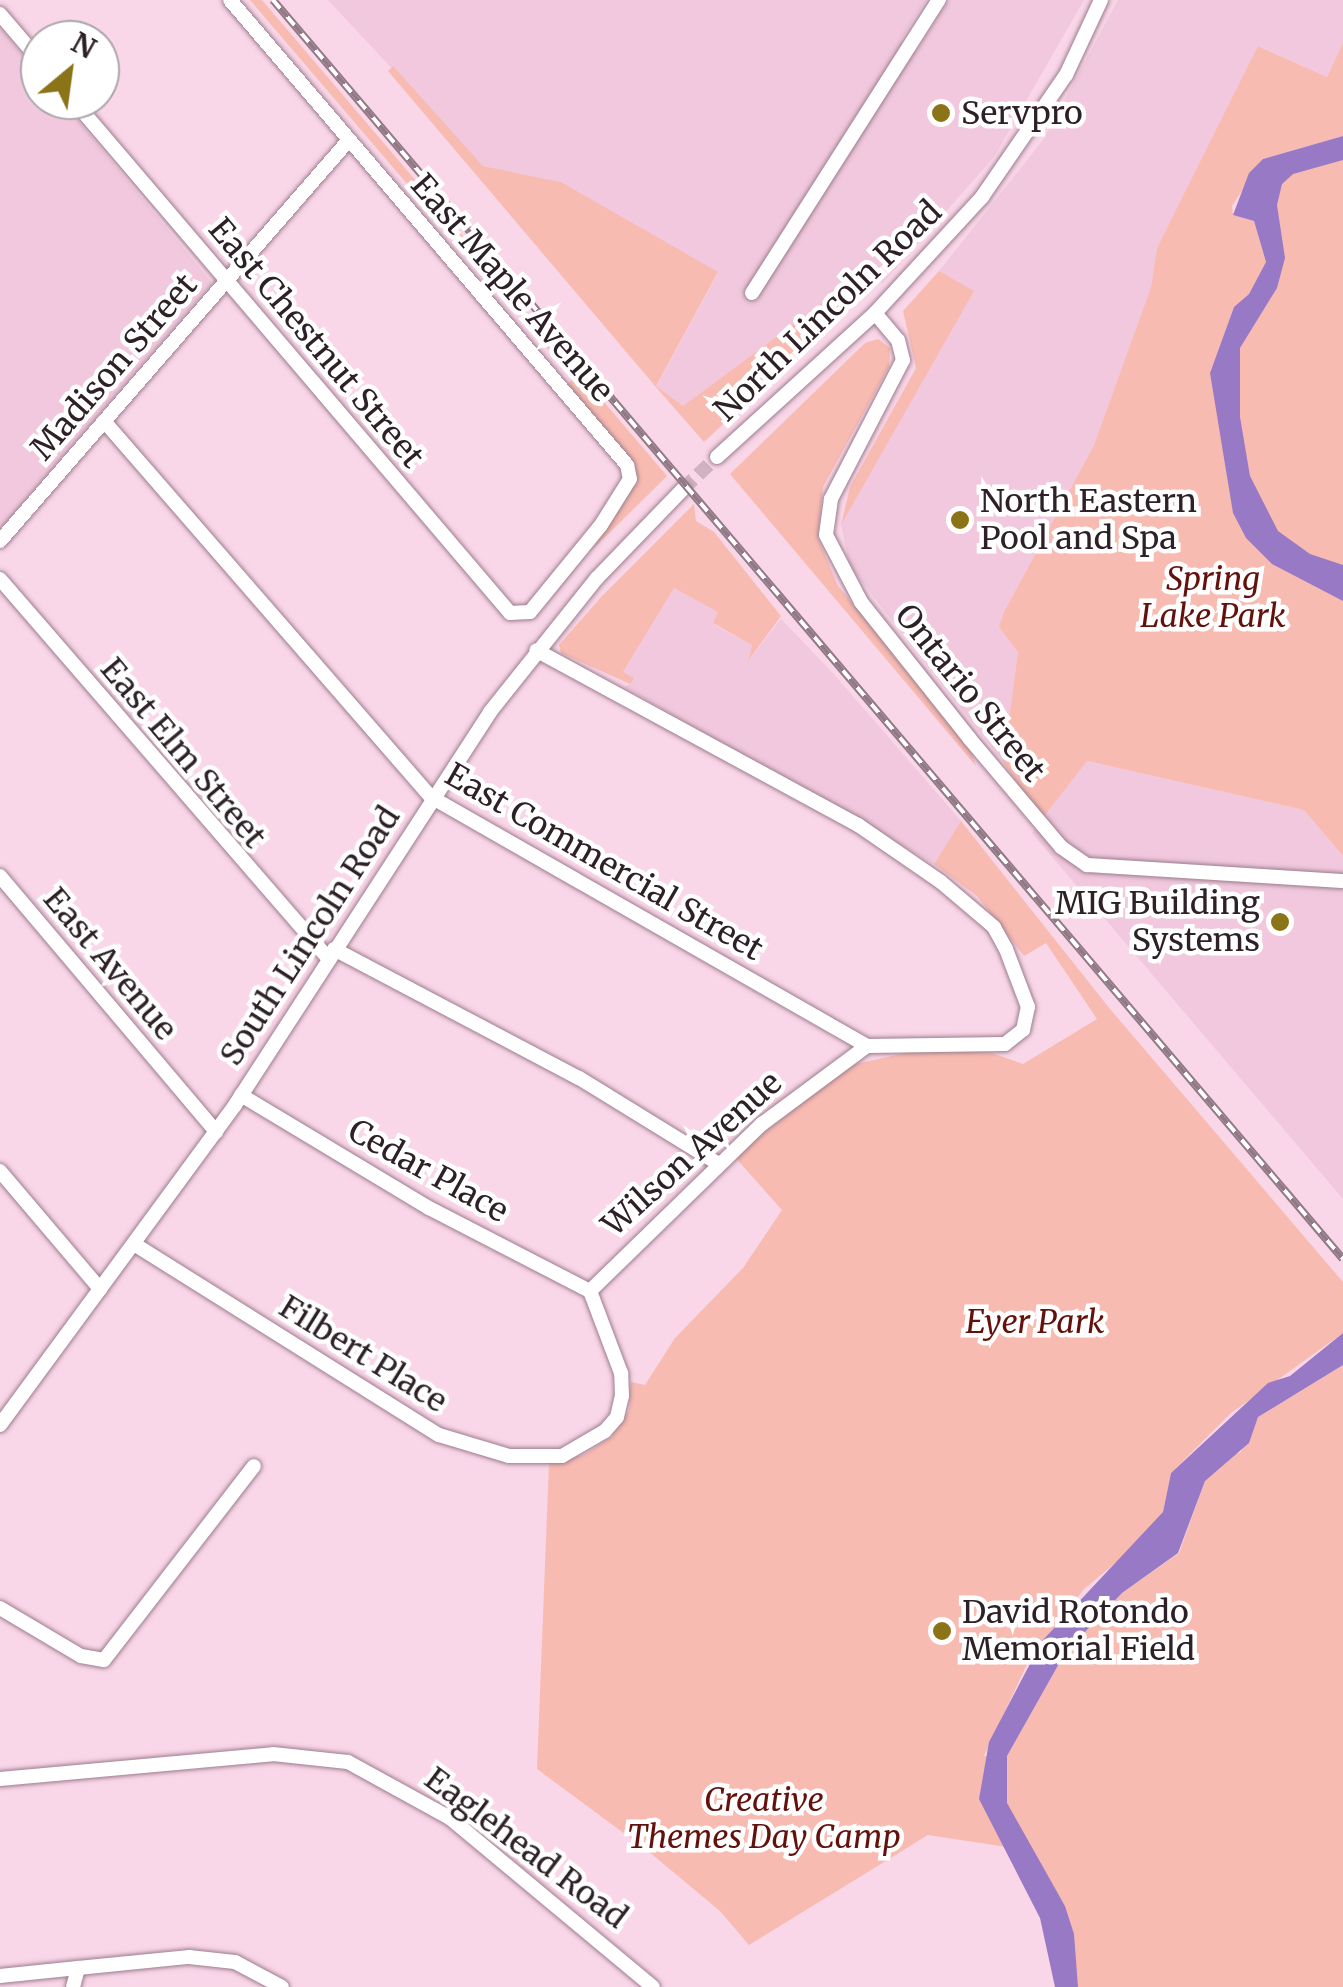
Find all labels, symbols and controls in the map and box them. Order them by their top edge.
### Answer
north arrow [20,20,120,120]
text: N [65,24,102,67]
place label: Servpro [961,94,1083,132]
marker: Servpro [930,102,952,124]
street label: East Maple Avenue [403,166,621,410]
street label: North Lincoln Road [707,193,949,429]
street label: East Chestnut Street [200,211,432,475]
street label: Madison Street [23,266,205,468]
place label: North Eastern Pool and Spa [980,483,1197,558]
marker: North Eastern Pool and Spa [949,509,971,531]
park label: Spring Lake Park [1140,561,1286,636]
street label: Ontario Street [887,597,1053,789]
street label: East Elm Street [92,650,274,856]
street label: East Commercial Street [438,755,770,969]
street label: South Lincoln Road [212,799,408,1073]
street label: East Avenue [35,880,185,1048]
place label: MIG Building Systems [1055,885,1260,960]
marker: MIG Building Systems [1269,911,1291,933]
street label: Wilson Avenue [595,1064,789,1244]
street label: Cedar Place [342,1111,514,1231]
street label: Filbert Place [272,1287,454,1421]
park label: Eyer Park [966,1303,1104,1341]
place label: David Rotondo Memorial Field [962,1594,1195,1669]
marker: David Rotondo Memorial Field [931,1620,953,1642]
street label: Eaglehead Road [417,1759,635,1937]
park label: Creative Themes Day Camp [627,1782,901,1857]

